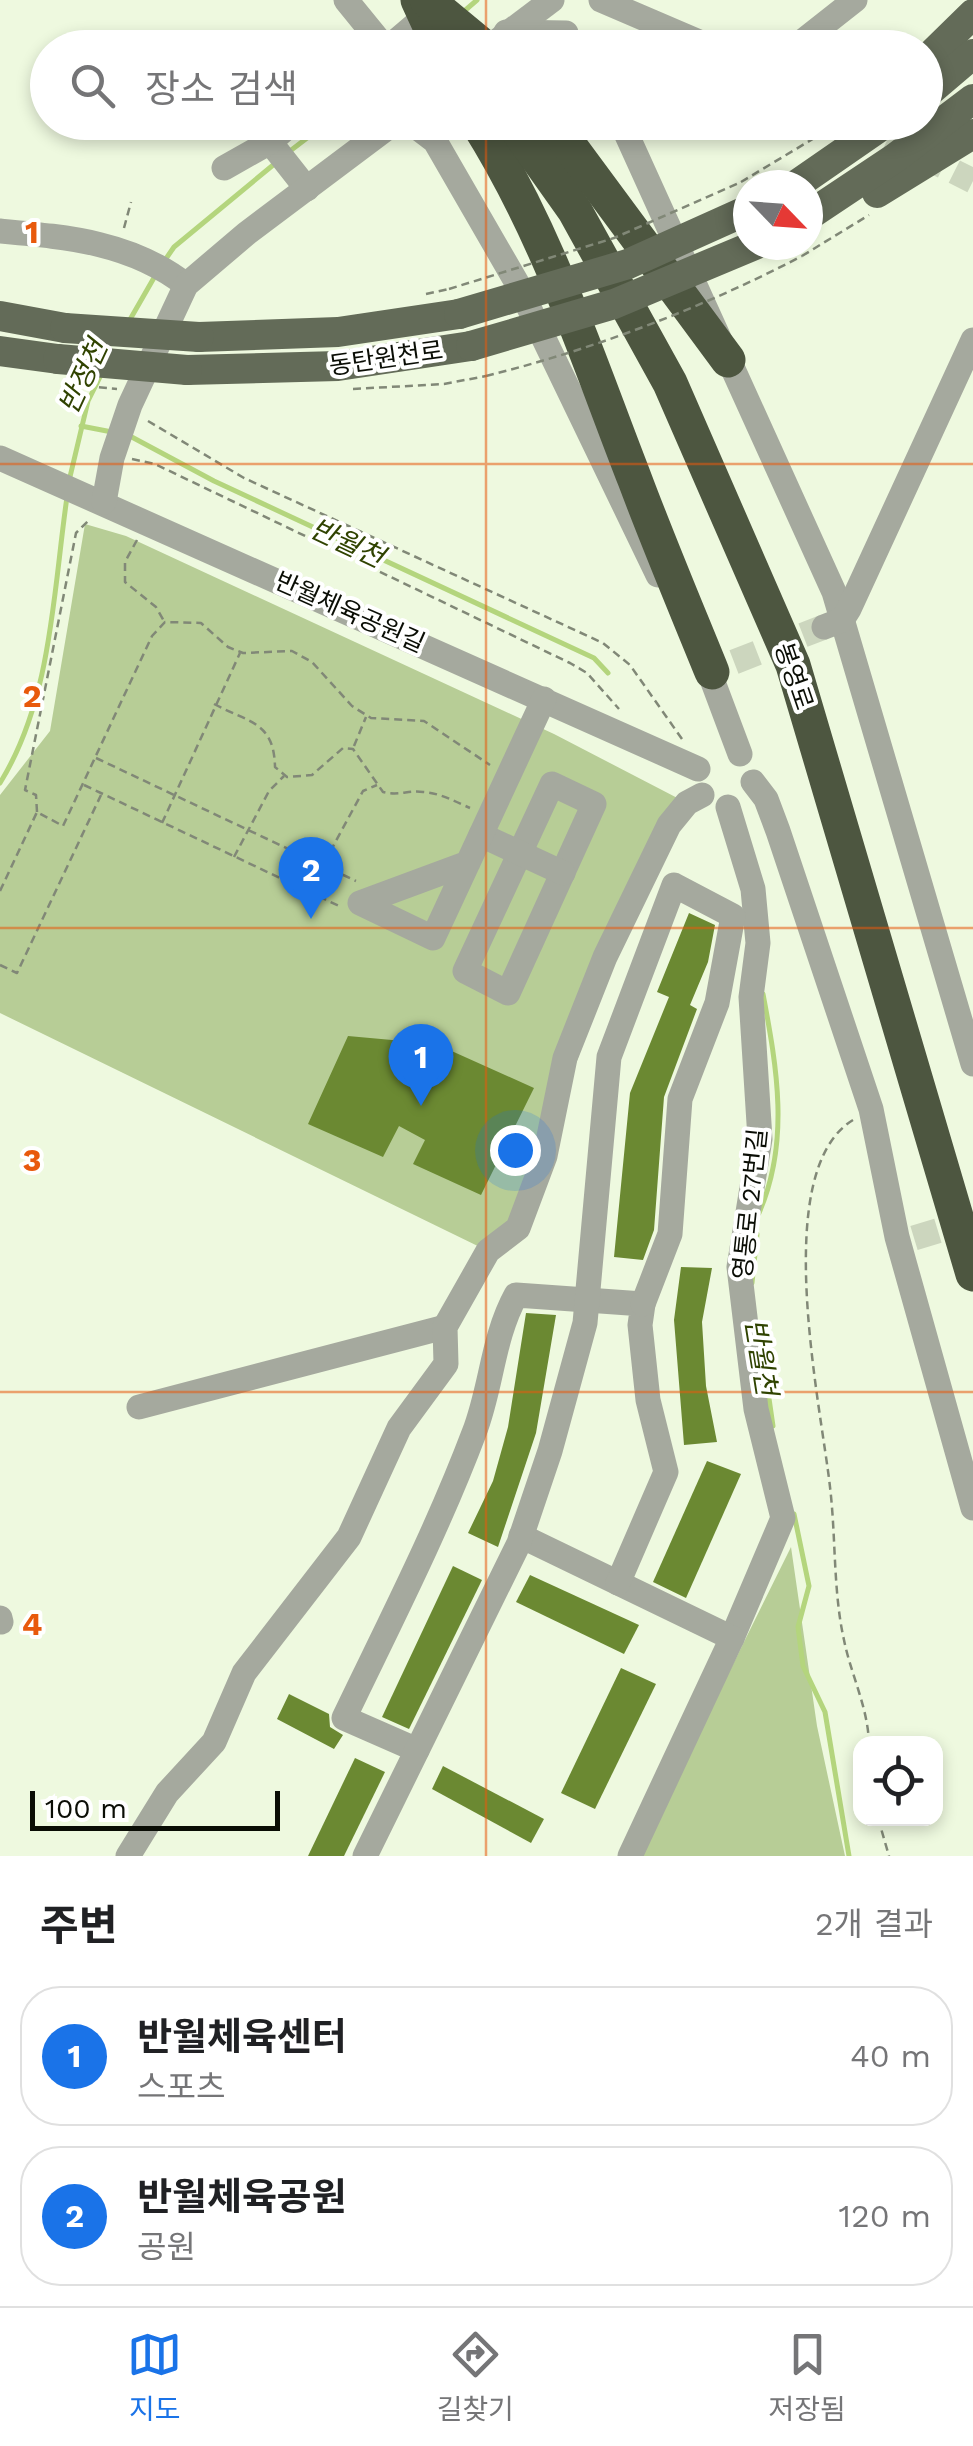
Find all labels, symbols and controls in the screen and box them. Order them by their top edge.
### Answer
search box [30,30,943,140]
icon: search [65,58,120,113]
text: 장소 검색 [145,67,298,111]
north arrow [733,170,823,260]
text: 1 [25,213,39,251]
water label: 반정천 [52,332,116,419]
street label: 동탄원천로 [327,336,445,380]
water label: 반월천 [305,512,392,576]
street label: 반월체육공원길 [271,566,429,658]
street label: 봉영로 [769,639,819,713]
text: 2 [22,677,42,715]
pin: 2 [278,836,344,919]
pin: 1 [388,1024,454,1106]
your location [490,1125,541,1176]
street label: 영통로 27번길 [728,1127,772,1281]
text: 3 [23,1141,41,1179]
water label: 반월천 [739,1316,784,1401]
text: 4 [22,1605,42,1643]
map controls [853,1736,943,1826]
button: locate [853,1736,943,1826]
scale bar [30,1786,280,1830]
text: 100 m [45,1792,127,1825]
text: 주변 [40,1901,117,1950]
text: 2개 결과 [815,1905,933,1943]
text: 반월체육센터 [137,2015,347,2059]
text: 1 [68,2037,81,2075]
text: 40 m [850,2037,931,2075]
text: 스포츠 [137,2068,225,2106]
text: 반월체육공원 [137,2175,347,2219]
text: 2 [65,2197,84,2235]
text: 120 m [839,2197,931,2235]
text: 공원 [137,2228,196,2266]
tab: 지도 [127,2327,182,2427]
tab: 길찾기 [437,2327,514,2427]
tab: 저장됨 [768,2327,846,2427]

